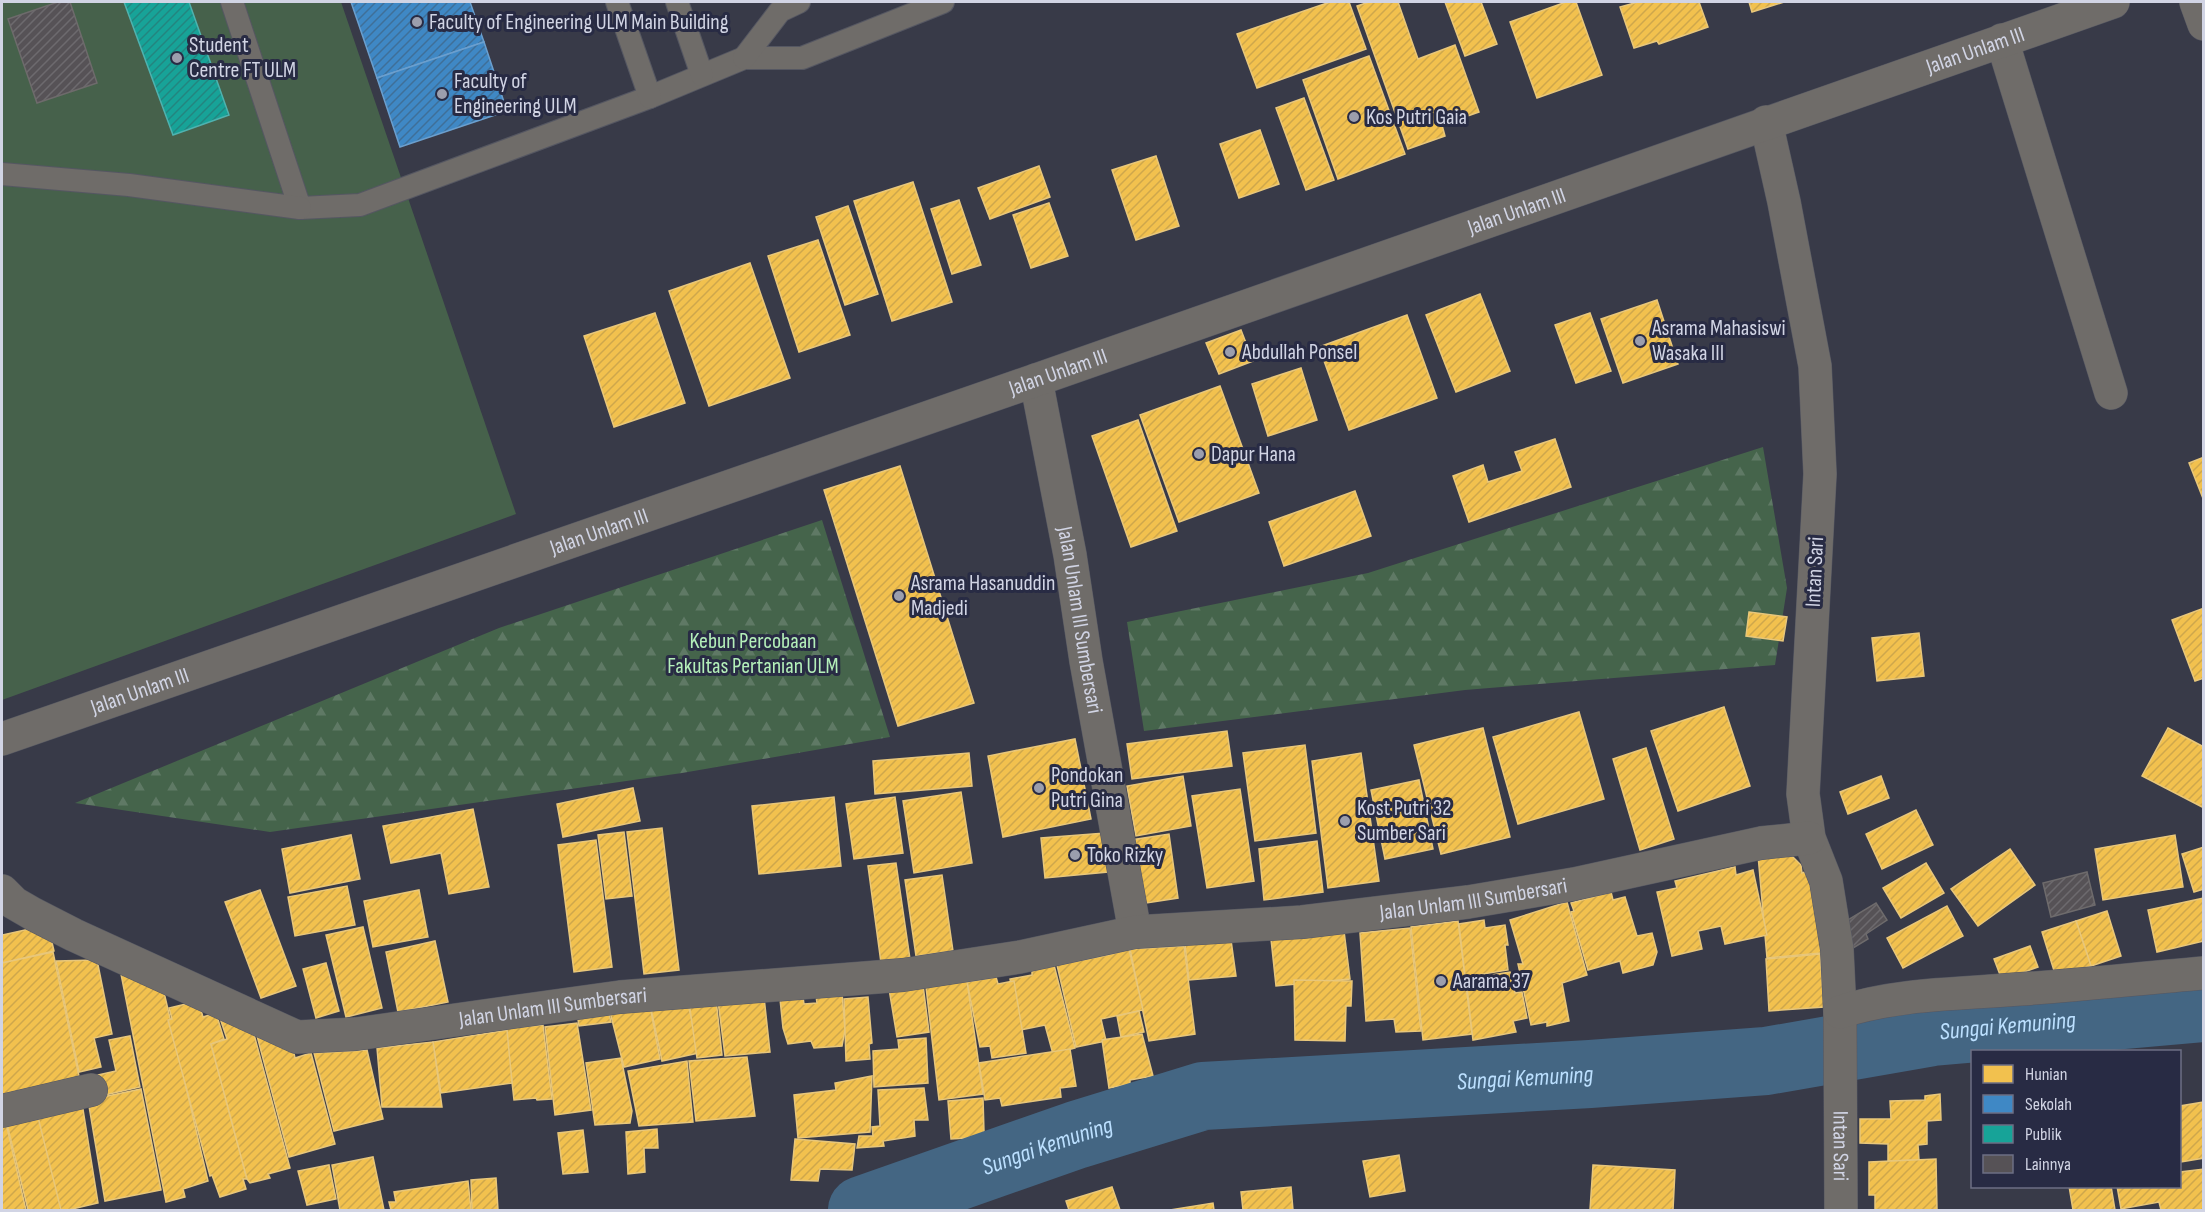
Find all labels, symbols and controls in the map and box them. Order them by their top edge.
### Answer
place label: Faculty of Engineering ULM Main Building [429,9,729,36]
marker: Faculty of Engineering ULM Main Building [410,15,424,29]
street label: Jalan Unlam III [1922,21,2028,80]
place label: Student Centre FT ULM [189,32,296,84]
marker: Student Centre FT ULM [170,51,184,65]
place label: Faculty of Engineering ULM [454,68,577,120]
marker: Faculty of Engineering ULM [435,87,449,101]
place label: Kos Putri Gaia [1366,104,1467,131]
marker: Kos Putri Gaia [1347,110,1361,124]
street label: Jalan Unlam III [1463,182,1569,241]
place label: Asrama Mahasiswi Wasaka III [1651,315,1786,367]
marker: Asrama Mahasiswi Wasaka III [1633,334,1647,348]
place label: Abdullah Ponsel [1241,339,1357,366]
street label: Jalan Unlam III [1004,343,1111,402]
marker: Abdullah Ponsel [1223,345,1237,359]
place label: Dapur Hana [1211,441,1296,468]
marker: Dapur Hana [1192,447,1206,461]
street label: Jalan Unlam III [545,502,652,562]
street label: Jalan Unlam III Sumbersari [1051,523,1109,716]
street label: Intan Sari [1800,536,1830,608]
place label: Asrama Hasanuddin Madjedi [910,570,1055,622]
marker: Asrama Hasanuddin Madjedi [892,589,906,603]
park label: Kebun Percobaan Fakultas Pertanian ULM [667,628,839,680]
street label: Jalan Unlam III [86,662,193,721]
place label: Pondokan Putri Gina [1051,762,1123,814]
marker: Pondokan Putri Gina [1032,781,1046,795]
place label: Kost Putri 32 Sumber Sari [1357,795,1451,847]
marker: Kost Putri 32 Sumber Sari [1338,814,1352,828]
place label: Toko Rizky [1087,842,1164,869]
marker: Toko Rizky [1068,848,1082,862]
street label: Jalan Unlam III Sumbersari [1377,872,1569,926]
place label: Aarama 37 [1452,968,1530,995]
marker: Aarama 37 [1434,974,1448,988]
street label: Jalan Unlam III Sumbersari [456,981,648,1033]
water label: Sungai Kemuning [1938,1005,2077,1046]
legend [1971,1050,2181,1188]
water label: Sungai Kemuning [1456,1059,1594,1096]
text: Hunian [2025,1064,2067,1085]
text: Sekolah [2025,1094,2072,1115]
water label: Sungai Kemuning [978,1110,1116,1181]
street label: Intan Sari [1827,1111,1854,1181]
text: Publik [2025,1124,2062,1145]
text: Lainnya [2025,1154,2071,1175]

